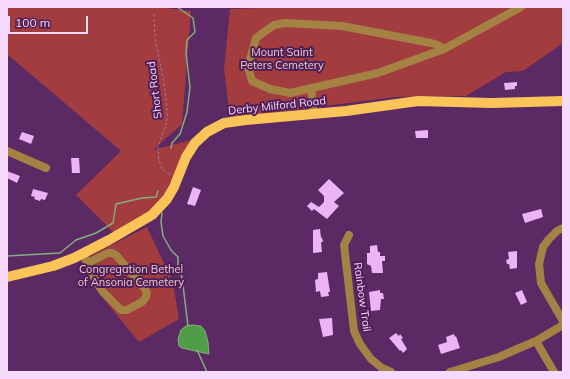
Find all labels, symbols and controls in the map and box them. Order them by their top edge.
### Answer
scale bar [10,8,90,34]
text: 100 m [15,15,50,30]
park label: Mount Saint Peters Cemetery [240,46,324,72]
street label: Short Road [145,61,165,119]
street label: Derby Milford Road [227,94,327,118]
street label: Rainbow Trail [351,261,373,333]
park label: Congregation Bethel of Ansonia Cemetery [78,263,184,289]

